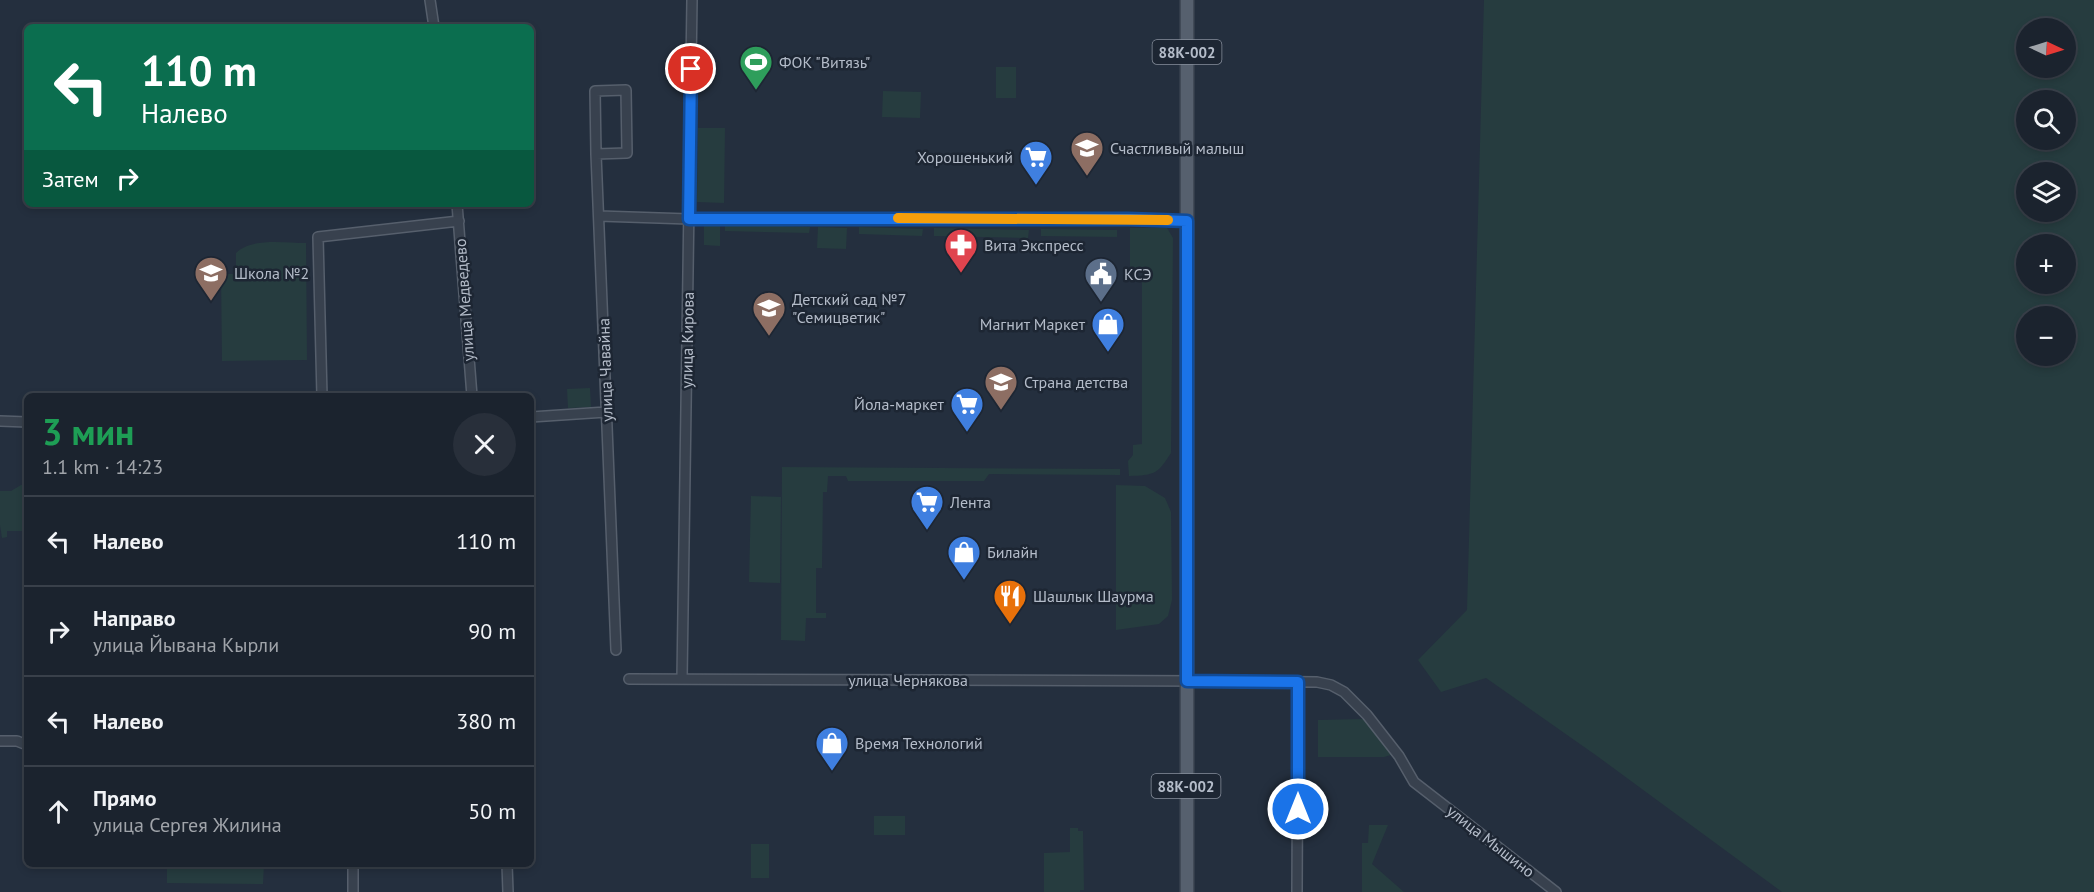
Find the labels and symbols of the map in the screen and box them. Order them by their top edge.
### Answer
north arrow [2016,18,2076,78]
road number: 88К-002 [1152,40,1222,64]
pin [665,43,716,94]
sports icon: ФОК "Витязь" [738,44,774,91]
place label: ФОК "Витязь" [779,52,870,72]
school or university icon: Счастливый малыш [1069,130,1105,177]
place label: Счастливый малыш [1110,138,1244,158]
supermarket icon: Хорошенький [1018,139,1054,186]
place label: Хорошенький [917,147,1013,167]
pharmacy icon: Вита Экспресс [943,227,979,274]
place label: Вита Экспресс [984,235,1084,255]
street label: улица Медведево [450,238,478,362]
school or university icon: Школа №2 [193,255,229,302]
public building icon: КСЭ [1083,256,1119,303]
place label: Школа №2 [234,263,309,283]
place label: КСЭ [1124,264,1151,284]
place label: Детский сад №7 "Семицветик" [792,289,906,327]
school or university icon: Детский сад №7 "Семицветик" [751,290,787,337]
street label: улица Кирова [676,292,698,388]
shop icon: Магнит Маркет [1090,306,1126,353]
place label: Магнит Маркет [980,314,1086,334]
street label: улица Чавайна [593,318,617,422]
school or university icon: Страна детства [983,364,1019,411]
place label: Страна детства [1024,372,1128,392]
supermarket icon: Йола-маркет [949,386,985,433]
place label: Йола-маркет [854,394,945,414]
supermarket icon: Лента [909,484,945,531]
place label: Лента [949,492,991,512]
shop icon: Билайн [946,534,982,581]
place label: Билайн [987,542,1038,562]
restaurant icon: Шашлык Шаурма [992,578,1028,625]
place label: Шашлык Шаурма [1033,586,1154,606]
street label: улица Чернякова [848,670,968,690]
shop icon: Время Технологий [814,725,850,772]
place label: Время Технологий [855,733,983,753]
road number: 88К-002 [1152,774,1220,798]
position arrow [1266,777,1330,841]
street label: улица Мышино [1443,801,1539,881]

